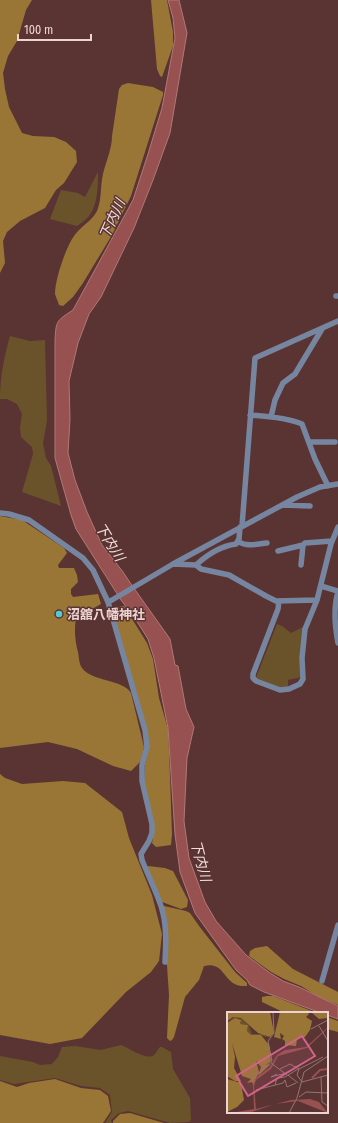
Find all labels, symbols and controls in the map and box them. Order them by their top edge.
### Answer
scale bar [18,16,91,42]
text: 100 m [24,23,53,37]
water label: 下内川 [96,195,130,242]
water label: 下内川 [91,520,129,566]
place label: 沼舘八幡神社 [67,607,145,622]
marker: 沼舘八幡神社 [54,609,64,619]
water label: 下内川 [187,839,215,886]
inset map [227,1012,328,1113]

